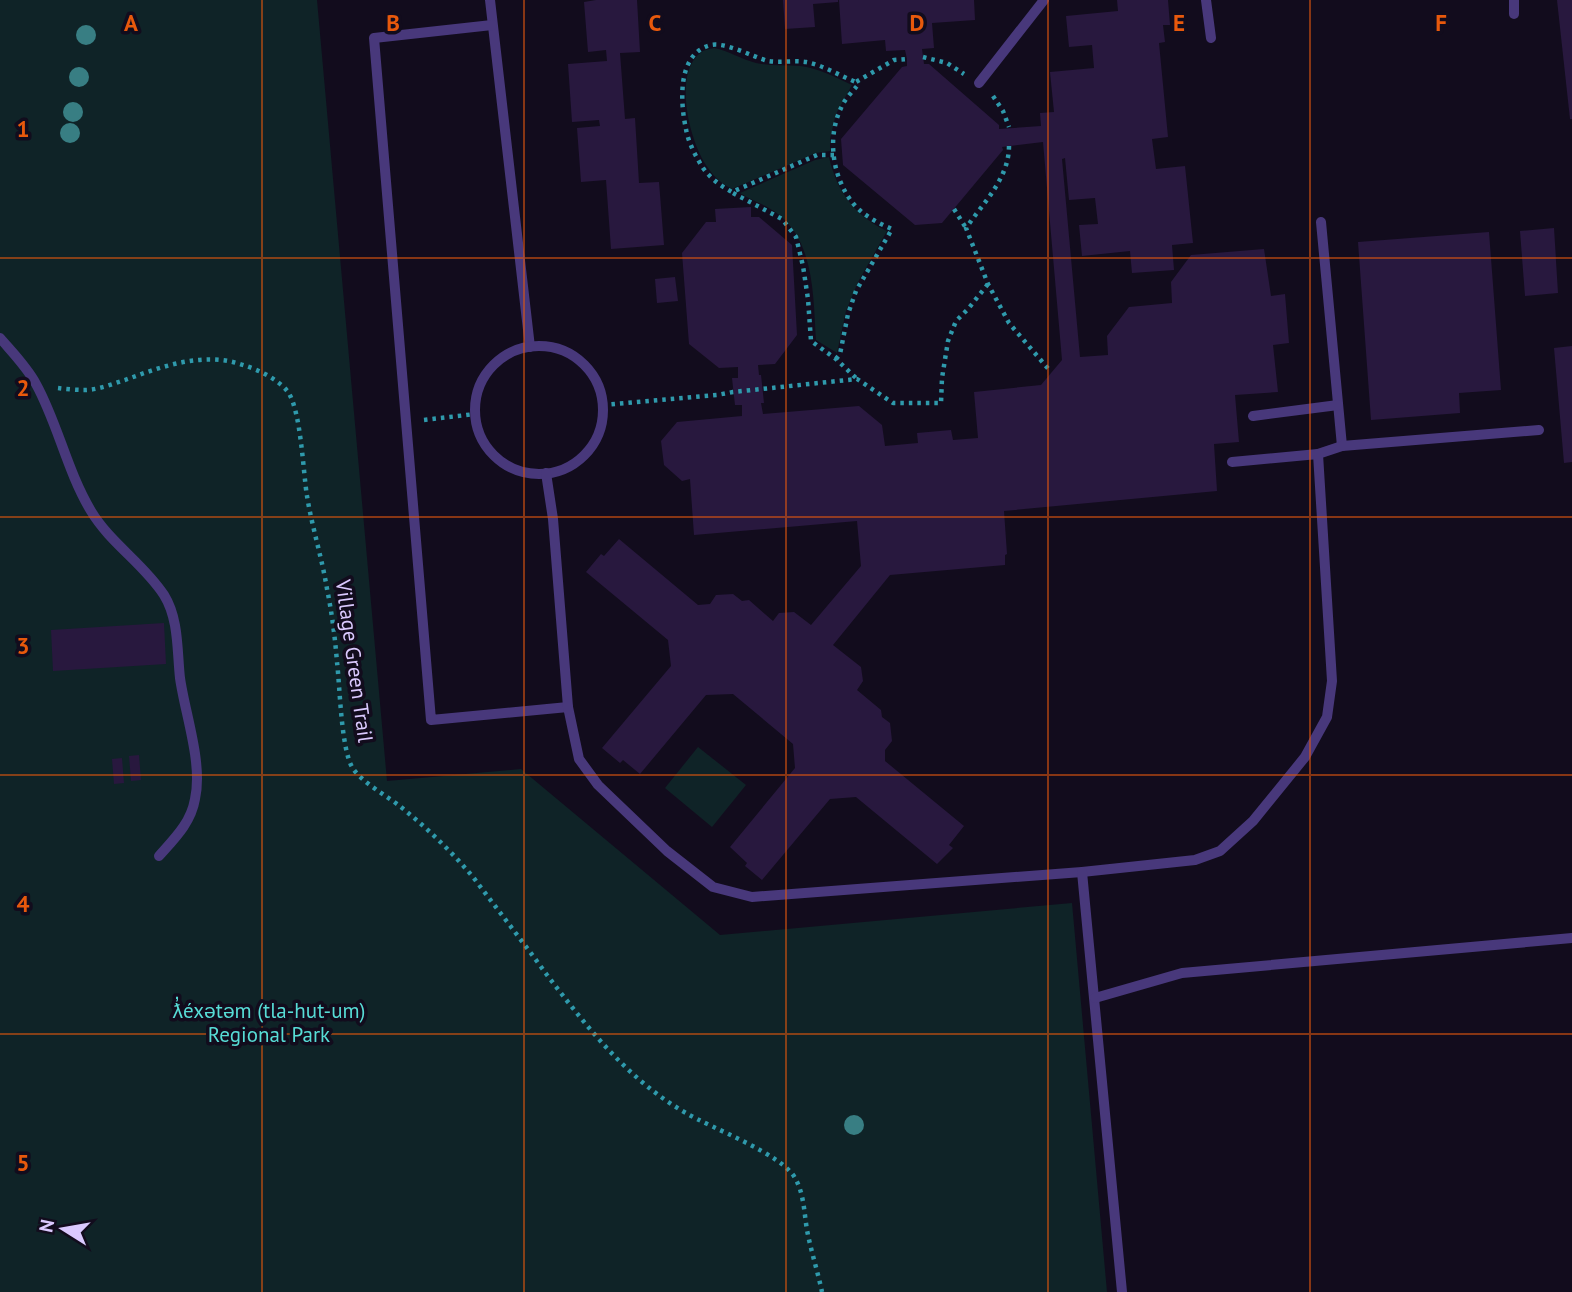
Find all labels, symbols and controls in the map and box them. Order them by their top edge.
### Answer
text: A [124,8,138,37]
text: B [386,8,400,37]
text: C [649,8,662,37]
text: D [910,8,924,37]
text: E [1173,8,1185,37]
text: F [1435,8,1447,37]
text: 1 [16,114,30,143]
text: 2 [16,373,30,402]
street label: Village Green Trail [330,577,379,744]
text: 3 [16,631,30,660]
text: 4 [16,889,30,918]
park label: ƛ̓éxətəm (tla-hut-um) Regional Park [173,996,365,1048]
text: 5 [16,1148,30,1177]
north arrow [28,1194,98,1264]
text: N [33,1217,59,1234]

